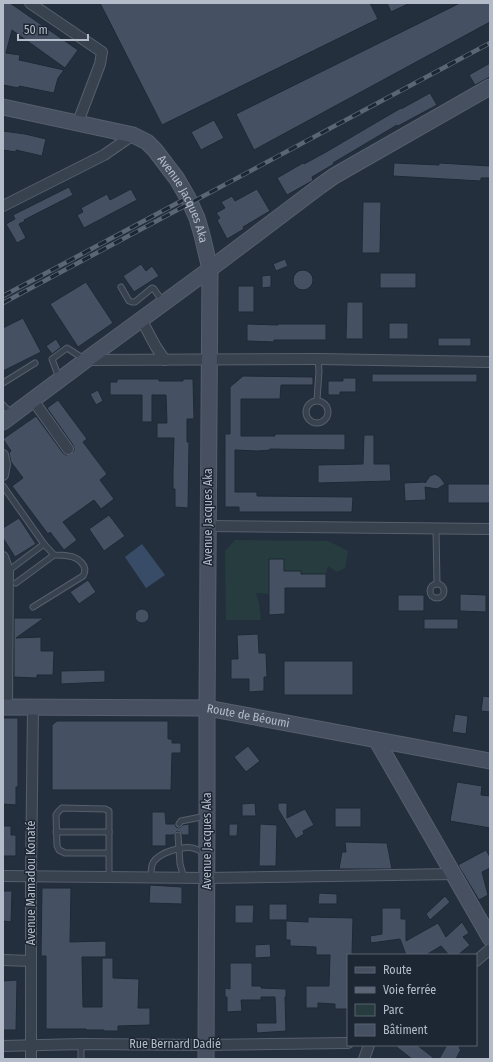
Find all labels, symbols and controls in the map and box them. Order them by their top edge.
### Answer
scale bar [18,16,88,42]
text: 50 m [24,23,48,37]
street label: Avenue Jacques Aka [155,152,211,244]
street label: Avenue Jacques Aka [201,468,215,566]
street label: Route de Béoumi [206,701,291,730]
street label: Avenue Jacques Aka [200,792,214,890]
street label: Avenue Mamadou Konaté [24,821,38,945]
legend [347,954,477,1046]
text: Route [383,963,412,977]
text: Voie ferrée [383,983,436,997]
text: Parc [383,1003,404,1017]
text: Bâtiment [383,1023,428,1037]
street label: Rue Bernard Dadié [129,1037,221,1051]

